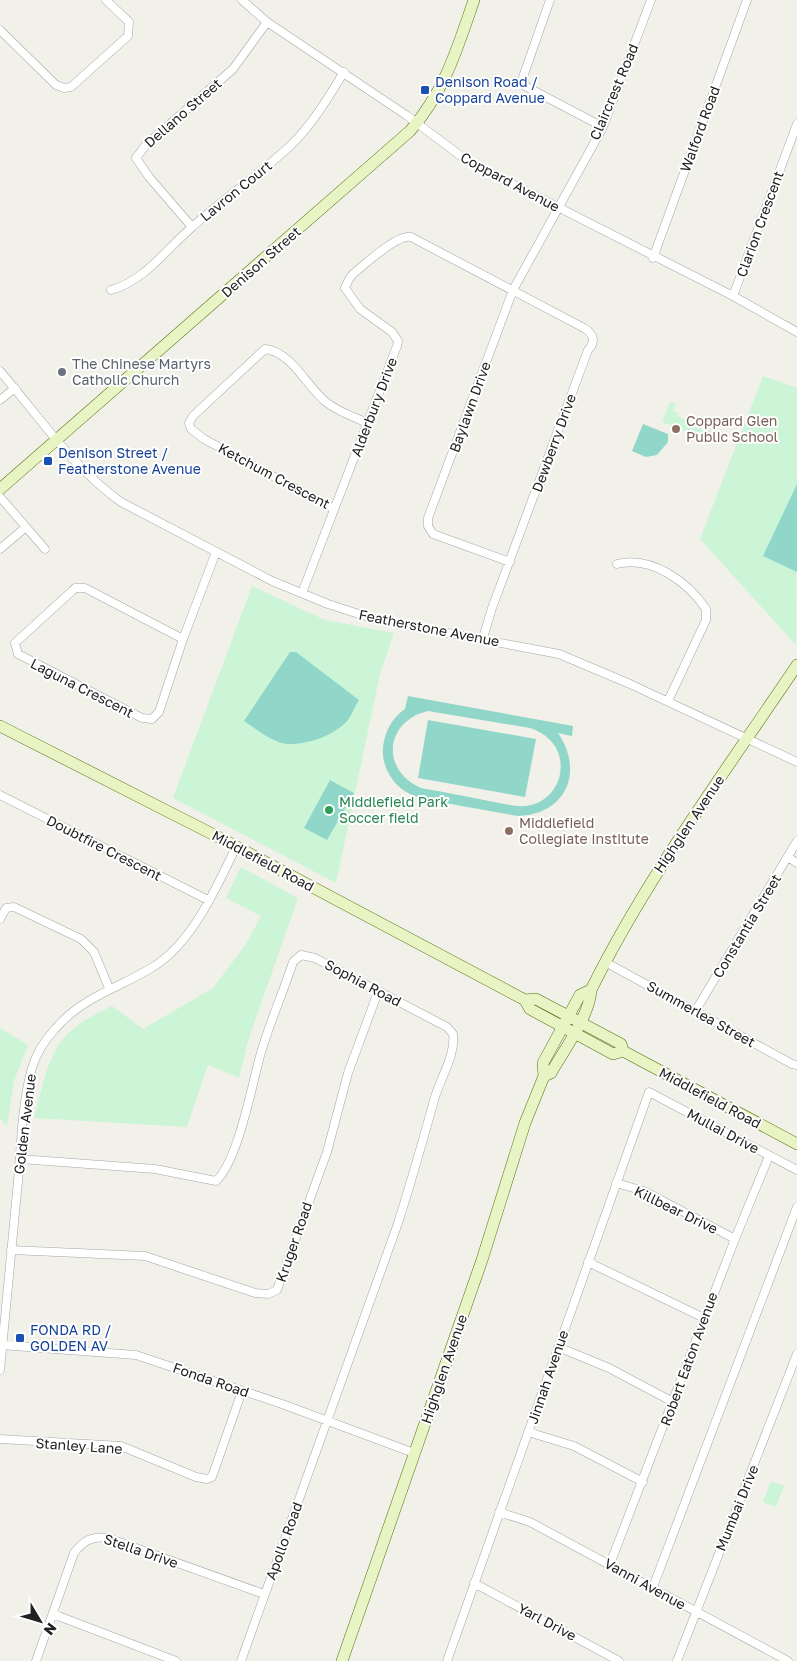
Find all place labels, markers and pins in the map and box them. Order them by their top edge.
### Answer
place label: Denison Road / Coppard Avenue [435,73,545,106]
marker: Denison Road / Coppard Avenue [419,84,431,96]
place label: The Chinese Martyrs Catholic Church [72,355,211,388]
marker: The Chinese Martyrs Catholic Church [56,366,68,378]
place label: Coppard Glen Public School [686,412,778,445]
marker: Coppard Glen Public School [670,423,682,435]
place label: Denison Street / Featherstone Avenue [58,444,201,477]
marker: Denison Street / Featherstone Avenue [42,455,54,467]
place label: Middlefield Park Soccer field [339,793,448,826]
marker: Middlefield Park Soccer field [323,804,335,816]
place label: Middlefield Collegiate Institute [519,814,649,847]
marker: Middlefield Collegiate Institute [503,825,515,837]
place label: FONDA RD / GOLDEN AV [30,1321,111,1354]
marker: FONDA RD / GOLDEN AV [14,1332,26,1344]

